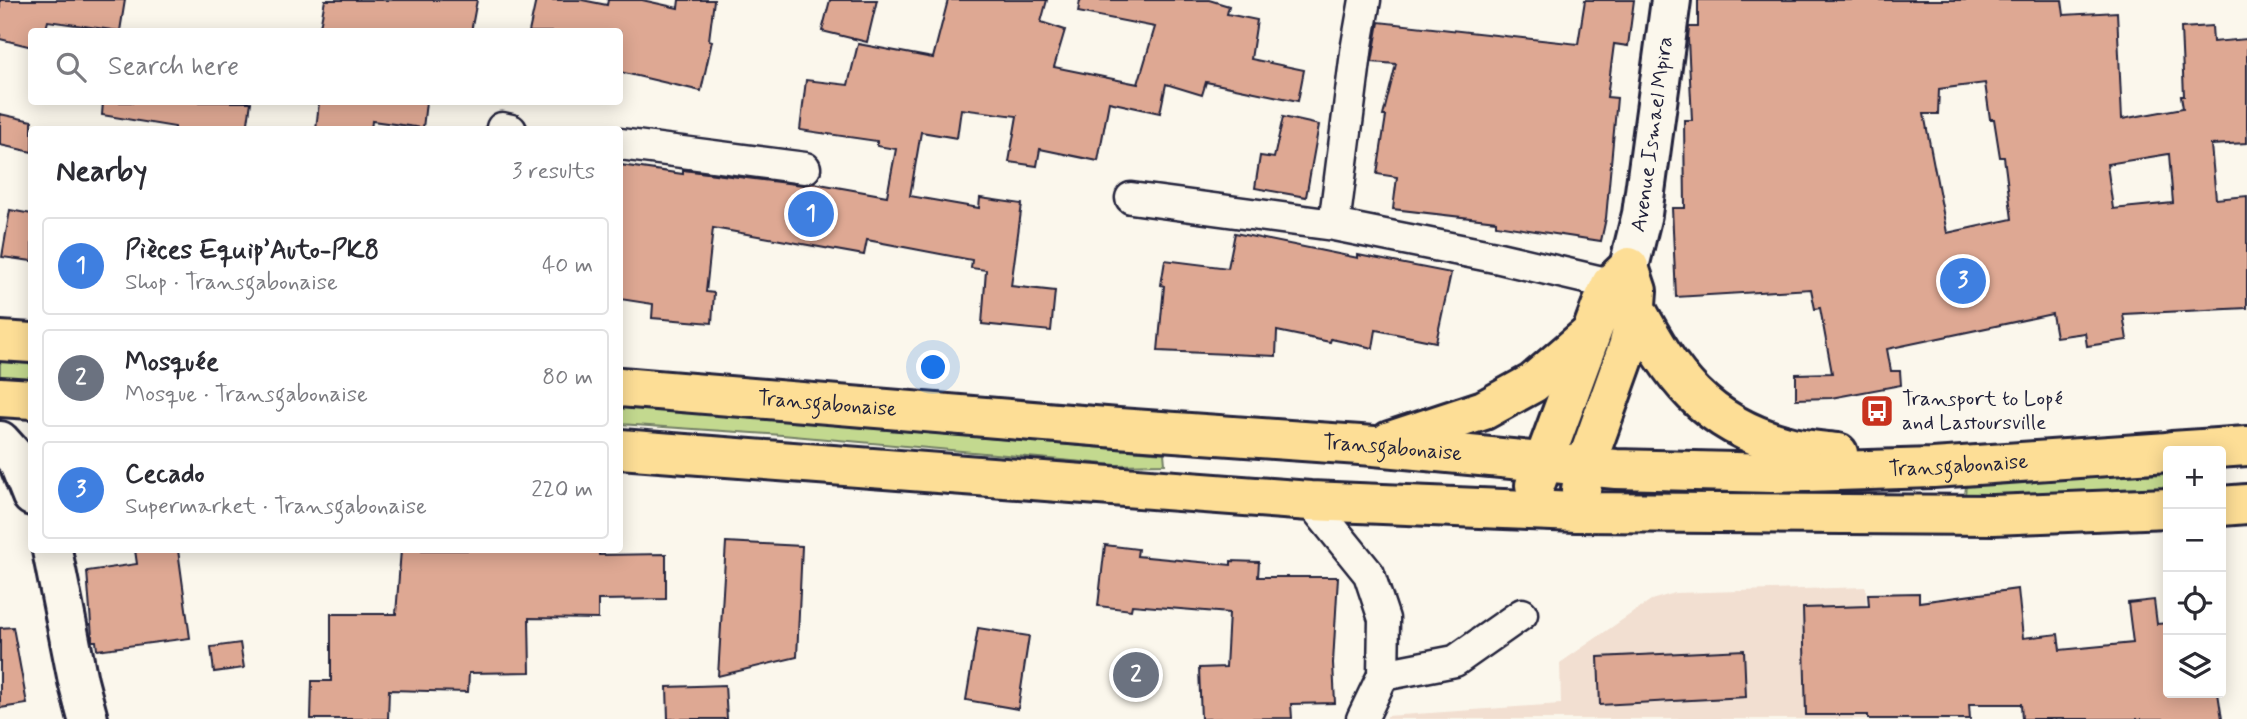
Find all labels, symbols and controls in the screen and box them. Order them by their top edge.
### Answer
search box [28,28,623,105]
street label: Avenue Ismael Mpira [1624,35,1680,235]
icon: search [52,48,90,86]
text: Search here [108,50,239,84]
text: Nearby [56,152,147,191]
text: 3 results [512,157,595,187]
pin: 1 [788,188,834,240]
text: Pièces Equip’Auto-PK8 [125,234,379,268]
text: 1 [76,251,86,281]
text: 40 m [542,251,593,281]
pin: 3 [1940,255,1986,307]
text: Shop · Transgabonaise [125,268,338,298]
text: Mosquée [125,346,219,380]
your location [916,350,950,384]
text: 2 [75,363,87,393]
text: 80 m [542,363,593,393]
text: Mosque · Transgabonaise [125,380,368,410]
street label: Transgabonaise [757,384,898,424]
place label: Transport to Lopé and Lastoursville [1902,385,2063,437]
bus stop icon: Transport to Lopé and Lastoursville [1858,392,1896,430]
street label: Transgabonaise [1322,428,1464,468]
map controls [2163,446,2226,698]
button: + [2163,446,2226,509]
street label: Transgabonaise [1888,448,2029,483]
text: Cecado [125,458,205,492]
text: 3 [76,475,86,505]
text: 220 m [531,475,593,505]
text: Supermarket · Transgabonaise [125,492,427,522]
button: − [2163,509,2226,572]
button: locate [2163,572,2226,635]
button: layers [2163,635,2226,698]
pin: 2 [1113,649,1159,701]

